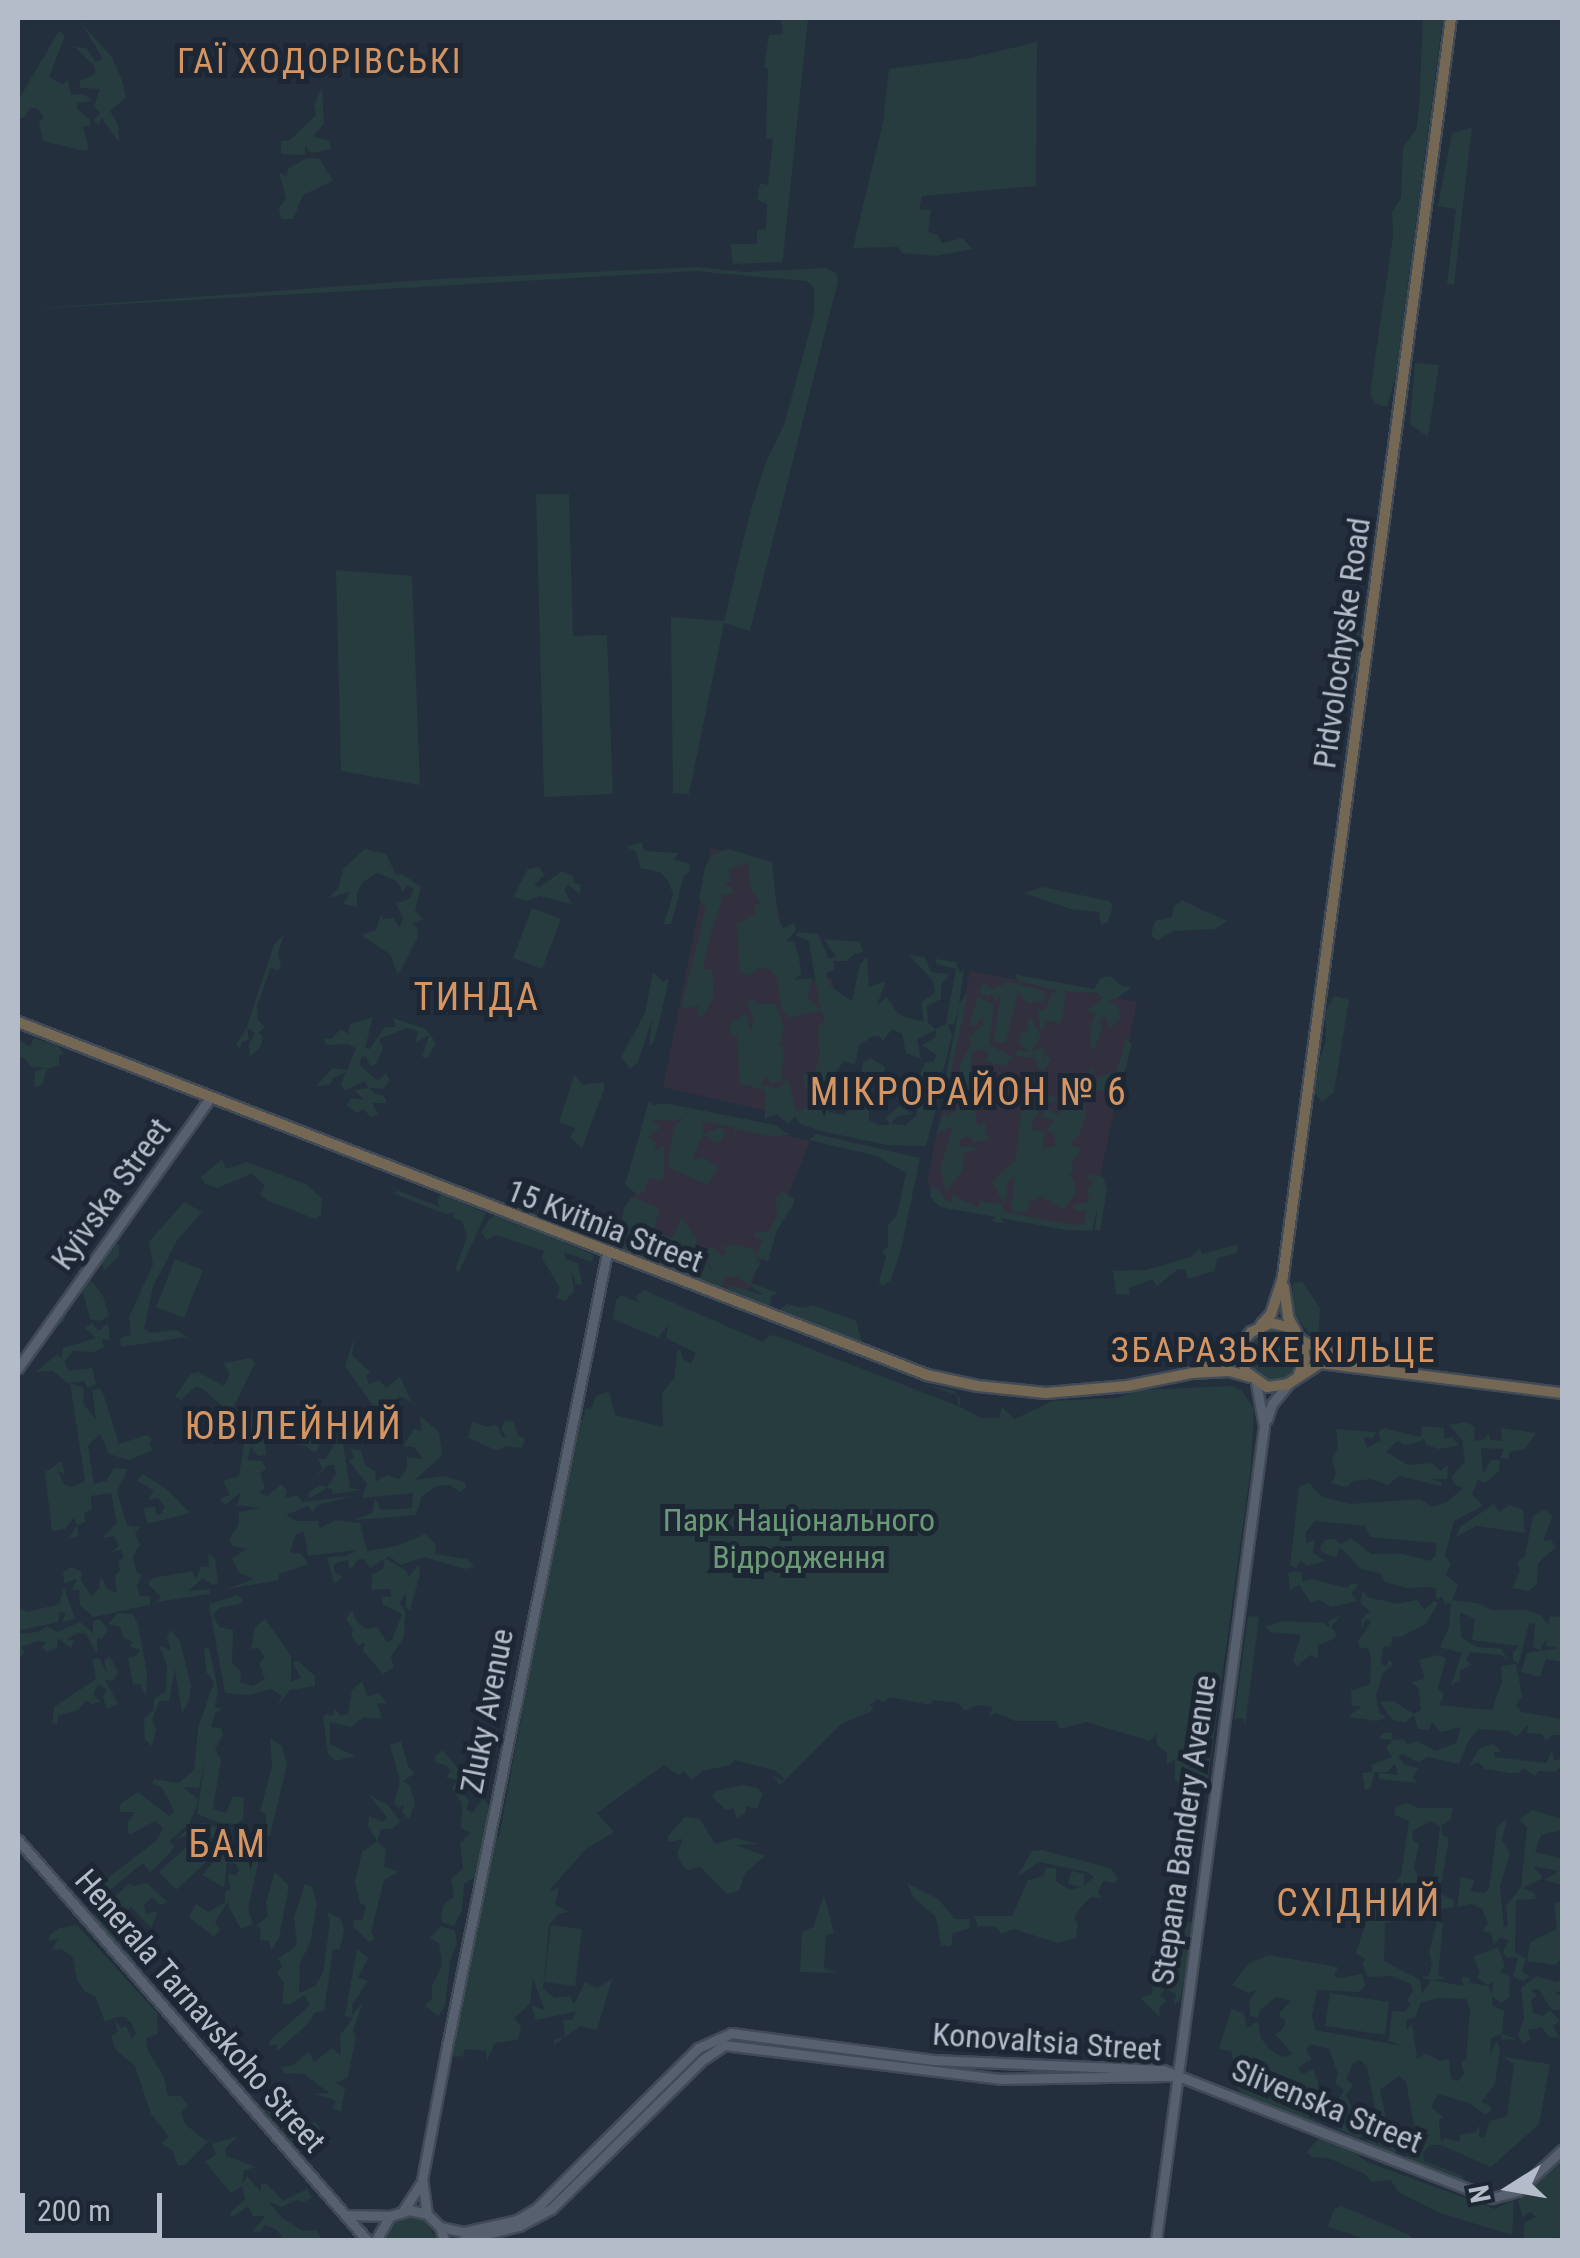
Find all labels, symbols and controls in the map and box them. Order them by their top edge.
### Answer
district label: ГАЇ ХОДОРІВСЬКІ [177,41,463,83]
street label: Pidvolochyske Road [1305,515,1379,771]
district label: ТИНДА [413,975,541,1021]
district label: МІКРОРАЙОН № 6 [810,1070,1128,1116]
street label: Kyivska Street [43,1111,179,1277]
street label: 15 Kvitnia Street [502,1171,708,1281]
district label: ЗБАРАЗЬКЕ КІЛЬЦЕ [1111,1330,1437,1372]
district label: ЮВІЛЕЙНИЙ [185,1404,403,1450]
park label: Парк Національного Відродження [663,1502,935,1577]
street label: Zluky Avenue [452,1625,522,1797]
street label: Stepana Bandery Avenue [1143,1673,1225,1987]
district label: БАМ [188,1822,268,1868]
street label: Henerala Tarnavskoho Street [66,1861,334,2161]
district label: СХІДНИЙ [1276,1881,1442,1927]
street label: Konovaltsia Street [931,2015,1163,2069]
street label: Slivenska Street [1226,2050,1428,2162]
north arrow [1460,2138,1560,2238]
scale bar [25,2173,168,2235]
text: N [1462,2182,1498,2205]
text: 200 m [37,2193,111,2228]

